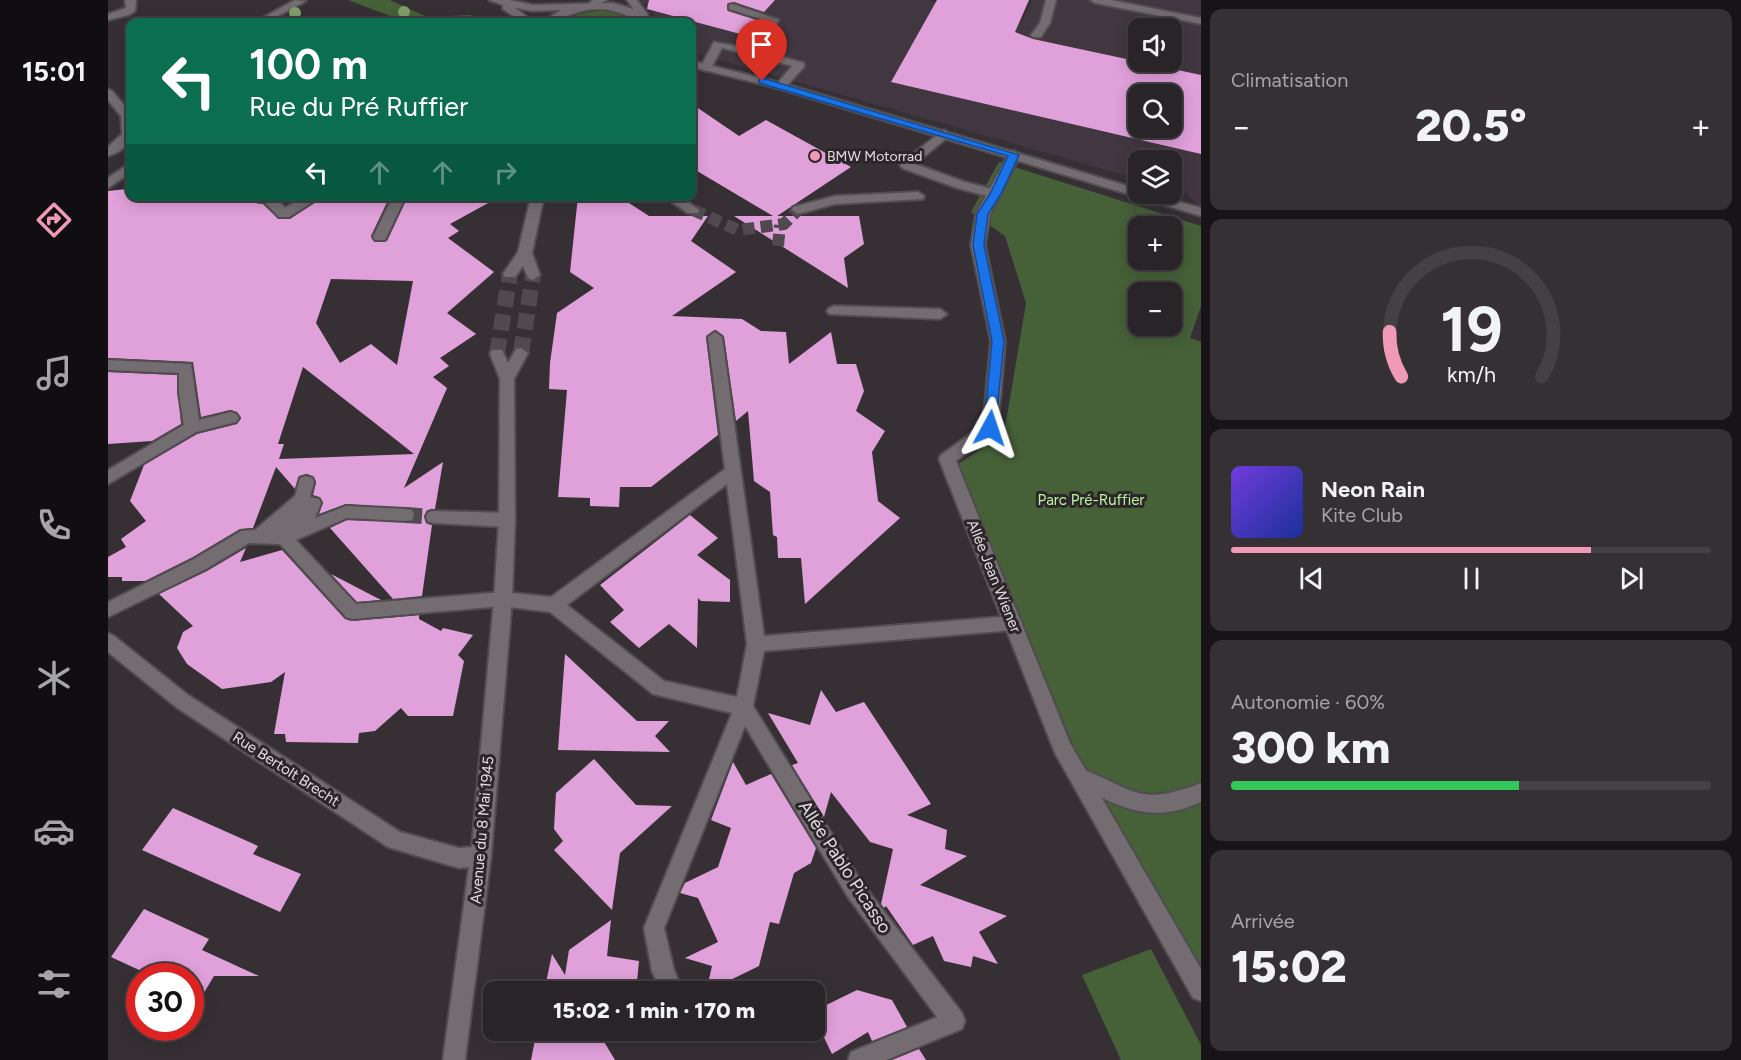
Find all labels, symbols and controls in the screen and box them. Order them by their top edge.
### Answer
map controls [1128,18,1182,336]
button: sound [1128,18,1182,72]
pin [736,19,787,81]
icon: arrive [745,28,778,61]
text: 100 m [249,39,368,90]
icon: left [150,42,228,120]
text: 15:01 [22,55,86,88]
text: Climatisation [1231,68,1348,92]
button: search [1128,84,1182,138]
text: Rue du Pré Ruffier [249,90,468,123]
text: 20.5° [1415,98,1527,152]
text: − [1231,107,1252,146]
text: + [1690,107,1711,146]
place label: BMW Motorrad [827,148,922,165]
marker: BMW Motorrad [808,149,822,163]
button: layers [1128,150,1182,204]
icon: left [300,156,333,189]
icon: ahead [363,156,396,189]
icon: ahead [426,156,459,189]
icon: right [489,156,522,189]
icon: directions [33,199,75,241]
button: + [1128,216,1182,270]
button: − [1128,282,1182,336]
text: 19 [1440,292,1502,367]
icon: music [33,352,75,394]
text: km/h [1447,362,1495,387]
position arrow [958,396,1022,460]
text: Neon Rain [1321,476,1425,503]
park label: Parc Pré-Ruffier [1038,491,1144,509]
text: Kite Club [1321,503,1403,527]
icon: phone [33,504,75,546]
street label: Allée Jean Wiener [963,517,1025,635]
icon: previous [1295,562,1328,595]
icon: pause [1455,562,1488,595]
icon: next [1615,562,1648,595]
icon: climate [33,657,75,699]
text: Autonomie · 60% [1231,690,1385,714]
text: 300 km [1231,720,1390,774]
street label: Rue Bertolt Brecht [229,728,343,810]
street label: Avenue du 8 Mai 1945 [467,755,497,905]
street label: Allée Pablo Picasso [794,797,896,937]
icon: car [33,810,75,852]
text: Arrivée [1231,909,1295,933]
text: 15:02 [1231,939,1347,993]
icon: filters [33,963,75,1005]
speed limit sign: 30 [126,963,204,1041]
text: 15:02 · 1 min · 170 m [553,997,755,1024]

